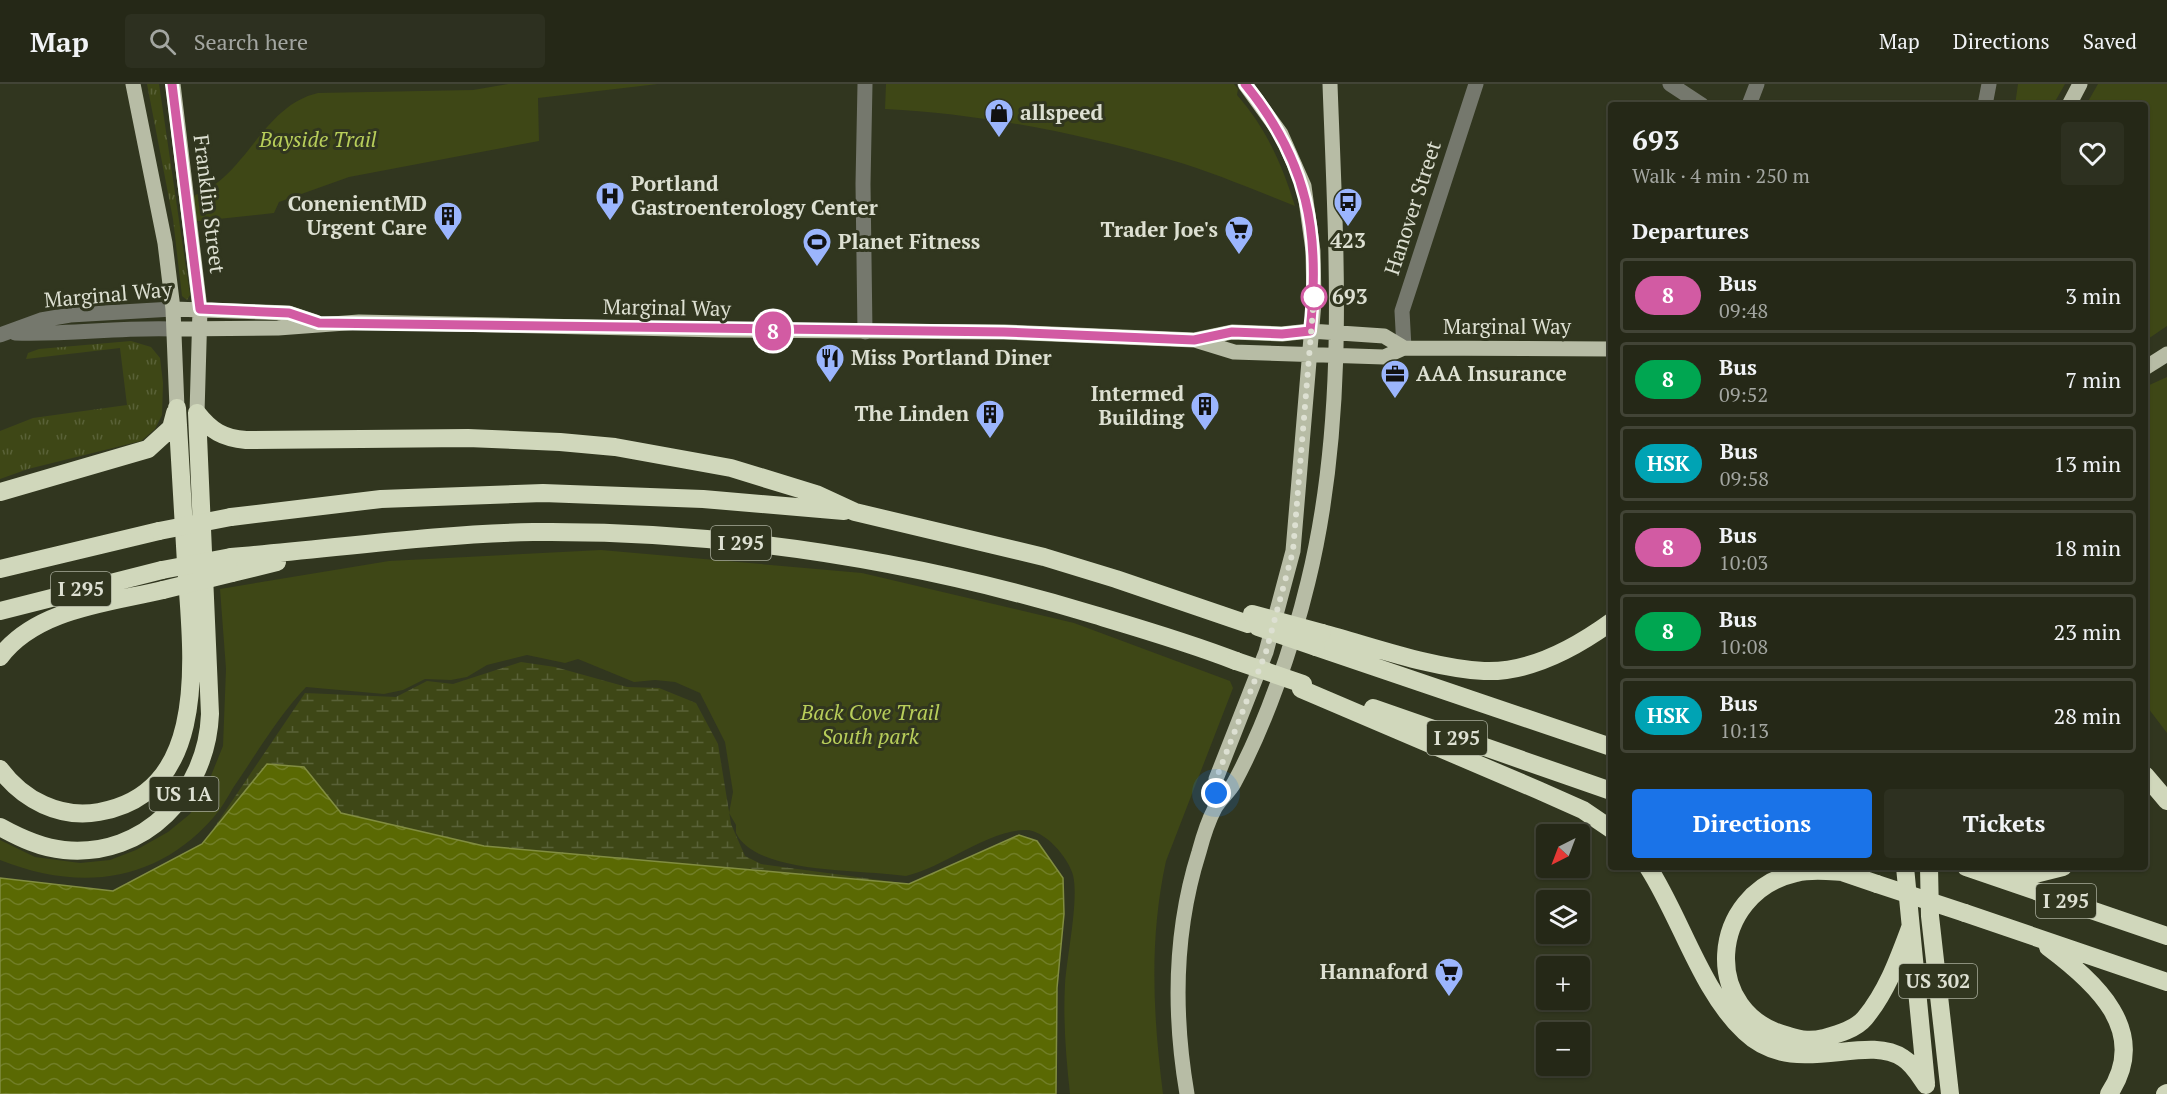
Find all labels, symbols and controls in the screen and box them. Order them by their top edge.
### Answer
search box [125,14,545,68]
text: Map [30,23,89,60]
icon: search [146,25,179,58]
text: Search here [194,27,308,56]
text: Map [1879,27,1920,55]
text: Directions [1953,27,2050,55]
text: Saved [2083,27,2137,55]
shop icon: allspeed [983,97,1015,139]
place label: allspeed [1020,98,1103,126]
text: 693 [1632,121,1679,158]
button: heart [2061,122,2124,185]
park label: Bayside Trail [258,125,377,153]
street label: Franklin Street [188,133,232,275]
street label: Hanover Street [1377,137,1447,278]
text: Walk · 4 min · 250 m [1632,162,1810,189]
place label: Portland Gastroenterology Center [631,169,878,221]
hospital icon: Portland Gastroenterology Center [594,180,626,222]
bus stop icon: 423 [1332,186,1364,228]
place label: ConenientMD Urgent Care [288,189,427,241]
building icon: ConenientMD Urgent Care [432,200,464,242]
supermarket icon: Trader Joe's [1223,214,1255,256]
place label: Trader Joe's [1101,215,1218,243]
text: Departures [1632,216,1749,245]
sports icon: Planet Fitness [801,226,833,268]
place label: 423 [1330,226,1366,254]
place label: Planet Fitness [838,227,980,255]
text: Bus [1719,268,1757,297]
street label: Marginal Way [43,274,173,314]
text: 8 [1662,281,1674,309]
text: 3 min [2065,281,2121,310]
place label: 693 [1332,282,1368,310]
marker: 693 [1301,284,1327,310]
street label: Marginal Way [603,292,732,322]
text: 09:48 [1719,297,1768,324]
line badge: 8 [754,312,792,350]
street label: Marginal Way [1443,312,1571,340]
text: 8 [767,317,779,345]
restaurant icon: Miss Portland Diner [814,342,846,384]
place label: Miss Portland Diner [851,343,1052,371]
text: Bus [1719,352,1757,381]
office icon: AAA Insurance [1379,358,1411,400]
place label: AAA Insurance [1416,359,1567,387]
text: 8 [1662,365,1674,393]
text: 7 min [2065,365,2121,394]
place label: Intermed Building [1091,379,1185,431]
text: 09:52 [1719,381,1768,408]
building icon: Intermed Building [1189,390,1221,432]
building icon: The Linden [974,398,1006,440]
place label: The Linden [854,399,969,427]
text: Bus [1720,436,1758,465]
text: HSK [1647,449,1690,477]
text: 13 min [2054,449,2121,478]
text: 09:58 [1720,465,1769,492]
text: Bus [1719,520,1757,549]
road number: I 295 [711,526,771,560]
text: 8 [1662,533,1674,561]
text: 18 min [2054,533,2121,562]
text: 10:03 [1719,549,1768,576]
road number: I 295 [51,572,111,606]
text: Bus [1719,604,1757,633]
text: 8 [1662,617,1674,645]
text: 23 min [2054,617,2121,646]
text: 10:08 [1719,633,1768,660]
text: Bus [1720,688,1758,717]
park label: Back Cove Trail South park [800,698,940,750]
text: HSK [1647,701,1690,729]
text: 28 min [2054,701,2121,730]
text: 10:13 [1720,717,1769,744]
road number: I 295 [1427,721,1487,755]
road number: US 1A [150,777,219,811]
your location [1201,778,1231,808]
button: Directions [1632,789,1872,858]
button: Tickets [1884,789,2124,858]
north arrow [1536,824,1590,878]
map controls [1536,824,1590,1076]
road number: I 295 [2036,884,2096,918]
button: layers [1536,890,1590,944]
supermarket icon: Hannaford [1433,956,1465,998]
button: + [1536,956,1590,1010]
place label: Hannaford [1320,957,1428,985]
road number: US 302 [1899,964,1977,998]
button: − [1536,1022,1590,1076]

